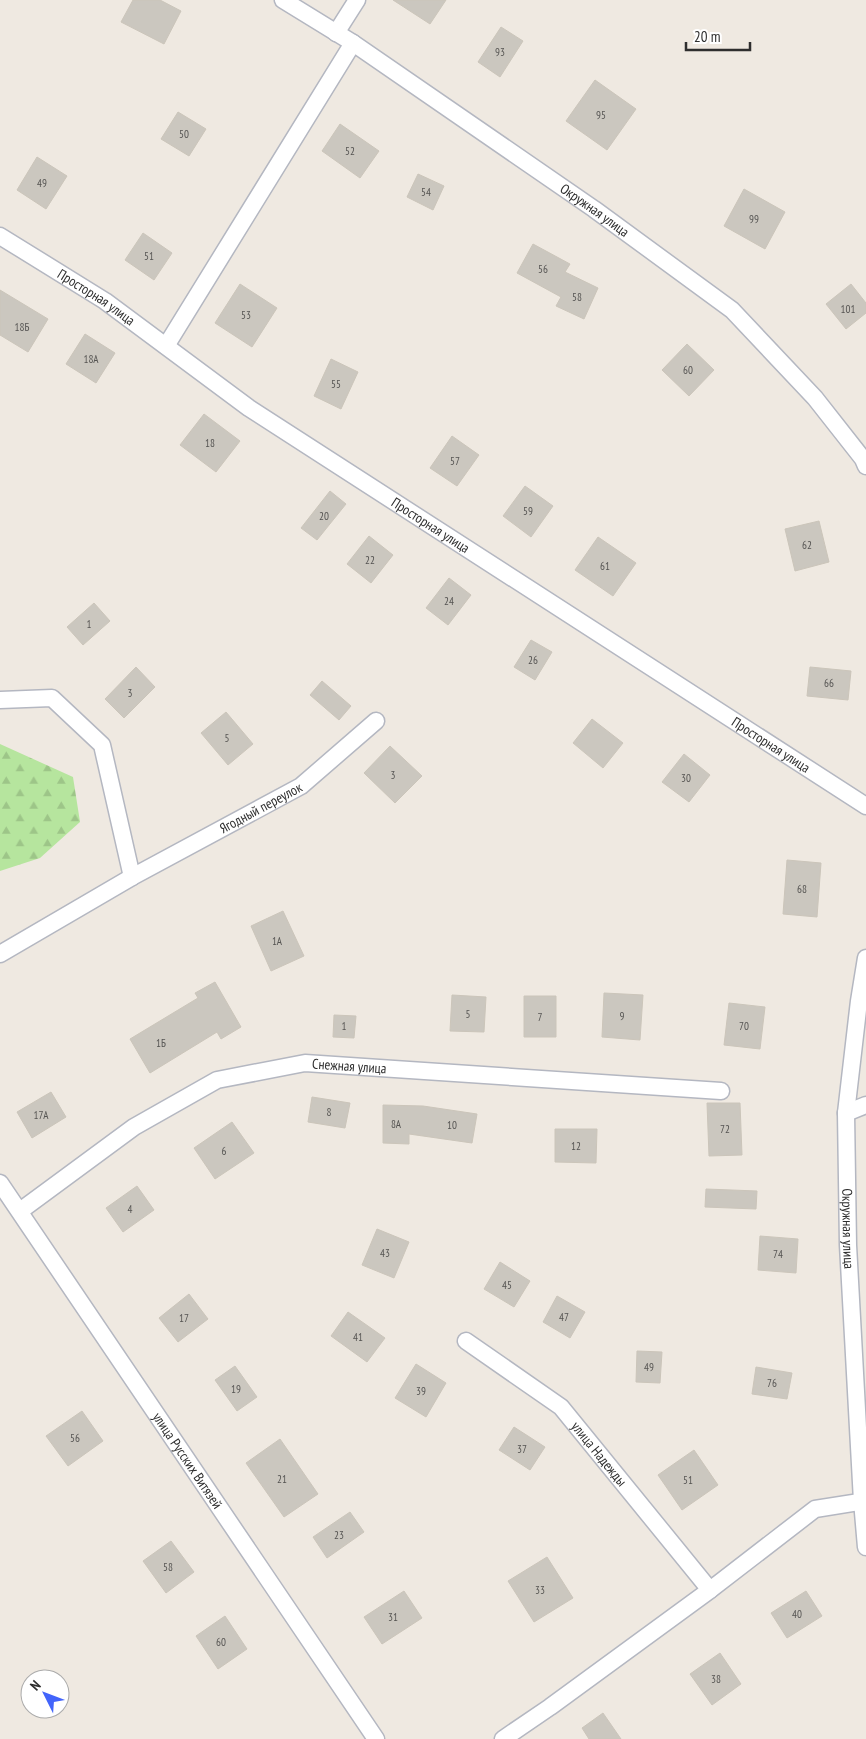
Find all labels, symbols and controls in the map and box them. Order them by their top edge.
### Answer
scale bar [686,20,750,52]
text: 20 m [694,27,720,46]
house number: 93 [495,45,505,59]
house number: 95 [596,108,606,122]
house number: 50 [179,127,189,141]
house number: 52 [345,144,355,158]
house number: 49 [37,176,47,190]
street label: Окружная улица [557,179,633,241]
house number: 54 [421,185,431,199]
house number: 99 [749,212,759,226]
house number: 51 [144,249,154,263]
house number: 56 [538,262,548,276]
street label: Просторная улица [54,265,139,329]
house number: 58 [572,290,582,304]
house number: 101 [841,302,855,316]
house number: 53 [241,308,251,322]
house number: 18Б [15,320,30,334]
house number: 18А [83,352,99,366]
house number: 60 [683,363,693,377]
house number: 55 [331,377,341,391]
house number: 18 [205,436,215,450]
house number: 57 [450,454,460,468]
street label: Просторная улица [388,493,473,557]
house number: 59 [523,504,533,518]
house number: 20 [319,509,329,523]
house number: 62 [802,538,812,552]
house number: 22 [365,553,375,567]
house number: 61 [600,559,610,573]
house number: 24 [444,594,454,608]
house number: 1 [87,617,92,631]
house number: 26 [528,653,538,667]
house number: 66 [824,676,834,690]
house number: 3 [128,686,133,700]
street label: Просторная улица [728,713,813,777]
house number: 5 [225,731,230,745]
house number: 3 [391,768,396,782]
house number: 30 [681,771,691,785]
street label: Ягодный переулок [216,778,306,837]
house number: 68 [797,882,807,896]
house number: 1А [272,934,283,948]
house number: 5 [466,1007,471,1021]
house number: 9 [620,1009,625,1023]
house number: 7 [538,1010,543,1024]
house number: 1 [342,1019,347,1033]
house number: 70 [739,1019,749,1033]
house number: 1Б [156,1036,166,1050]
street label: Снежная улица [311,1054,387,1077]
house number: 8 [327,1105,332,1119]
house number: 17А [33,1108,49,1122]
house number: 8А [391,1117,402,1131]
house number: 10 [447,1118,457,1132]
house number: 72 [720,1122,730,1136]
house number: 12 [571,1139,581,1153]
house number: 6 [222,1144,227,1158]
street label: Окружная улица [838,1188,858,1269]
house number: 4 [128,1202,133,1216]
house number: 43 [380,1246,390,1260]
house number: 74 [773,1247,783,1261]
house number: 45 [502,1278,512,1292]
house number: 47 [559,1310,569,1324]
house number: 17 [179,1311,189,1325]
house number: 41 [353,1330,363,1344]
house number: 49 [644,1360,654,1374]
house number: 76 [767,1376,777,1390]
house number: 19 [231,1382,241,1396]
house number: 39 [416,1384,426,1398]
street label: улица Русских Витязей [149,1409,227,1512]
street label: улица Надежды [567,1418,631,1490]
house number: 56 [70,1431,80,1445]
house number: 37 [517,1442,527,1456]
house number: 21 [277,1472,287,1486]
house number: 51 [683,1473,693,1487]
house number: 23 [334,1528,344,1542]
house number: 58 [163,1560,173,1574]
house number: 33 [535,1583,545,1597]
house number: 40 [792,1607,802,1621]
house number: 31 [388,1610,398,1624]
house number: 60 [216,1635,226,1649]
north arrow [20,1669,70,1719]
house number: 38 [711,1672,721,1686]
text: N [26,1676,45,1694]

